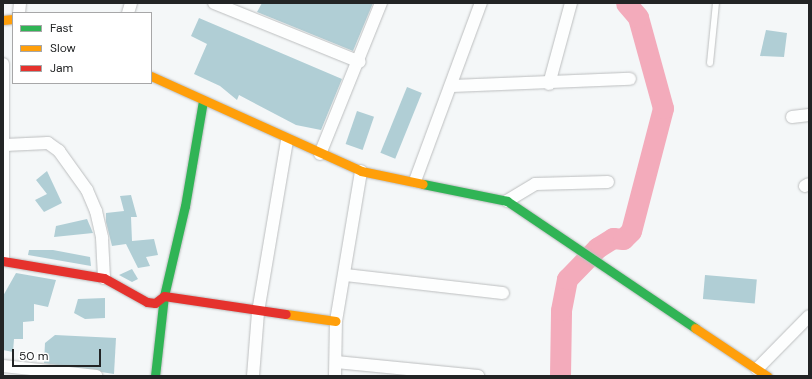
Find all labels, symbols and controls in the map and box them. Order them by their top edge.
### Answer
legend [12,12,152,84]
text: Fast [50,20,73,36]
text: Slow [50,40,76,56]
text: Jam [50,60,73,76]
scale bar [14,341,103,367]
text: 50 m [19,348,48,364]

